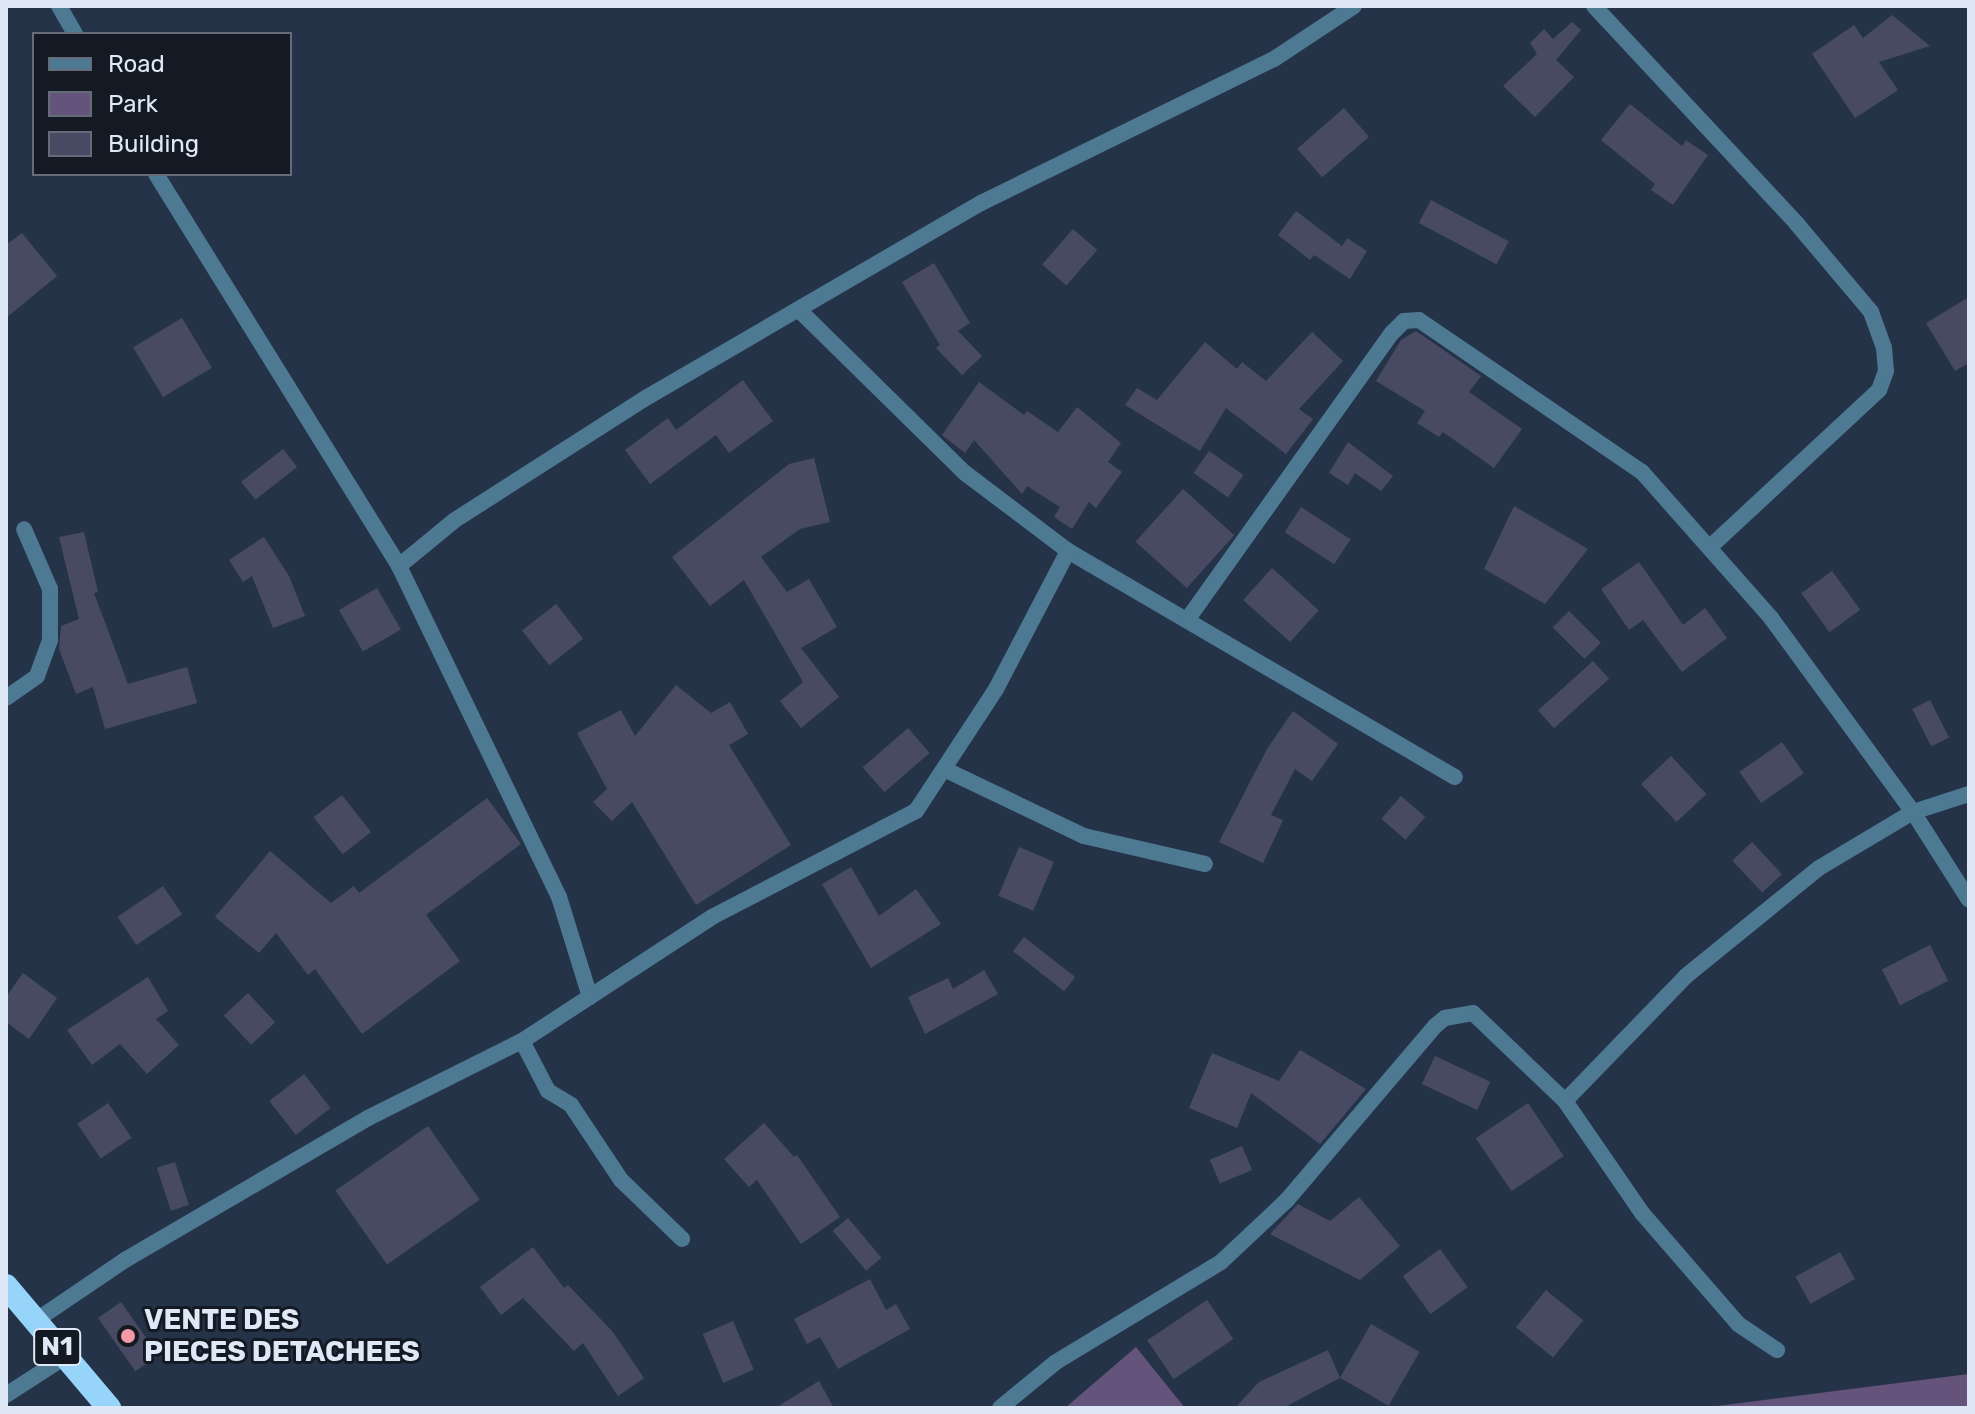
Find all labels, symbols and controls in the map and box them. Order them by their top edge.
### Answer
legend [32,32,292,176]
text: Road [108,50,165,78]
text: Park [108,90,158,118]
text: Building [108,130,199,158]
place label: VENTE DES PIECES DETACHEES [144,1303,420,1369]
road number: N1 [33,1325,81,1369]
marker: VENTE DES PIECES DETACHEES [119,1327,137,1345]

